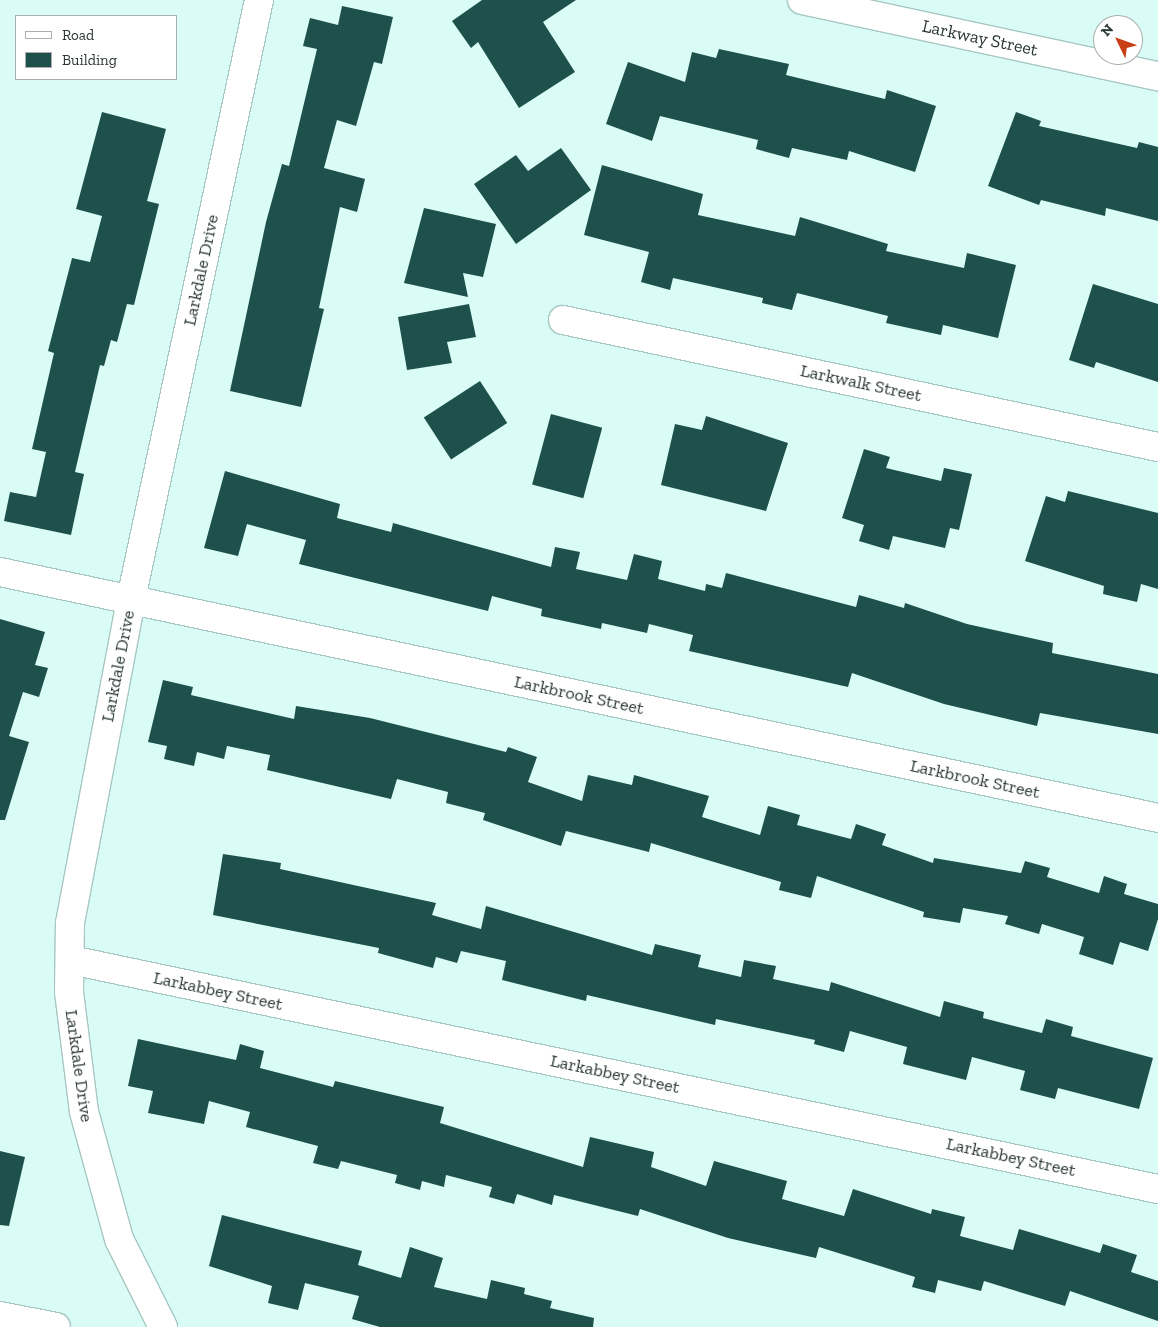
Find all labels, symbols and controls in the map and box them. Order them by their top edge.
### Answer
legend [15,15,178,80]
street label: Larkway Street [920,15,1040,61]
north arrow [1093,15,1143,65]
text: N [1097,21,1117,40]
text: Road [62,26,94,44]
text: Building [62,51,117,69]
street label: Larkdale Drive [179,212,223,328]
street label: Larkwalk Street [798,360,924,406]
street label: Larkdale Drive [97,608,139,724]
street label: Larkbrook Street [512,671,646,719]
street label: Larkbrook Street [908,755,1042,803]
street label: Larkabbey Street [151,967,285,1015]
street label: Larkdale Drive [60,1008,98,1124]
street label: Larkabbey Street [548,1050,682,1098]
street label: Larkabbey Street [944,1133,1078,1181]

